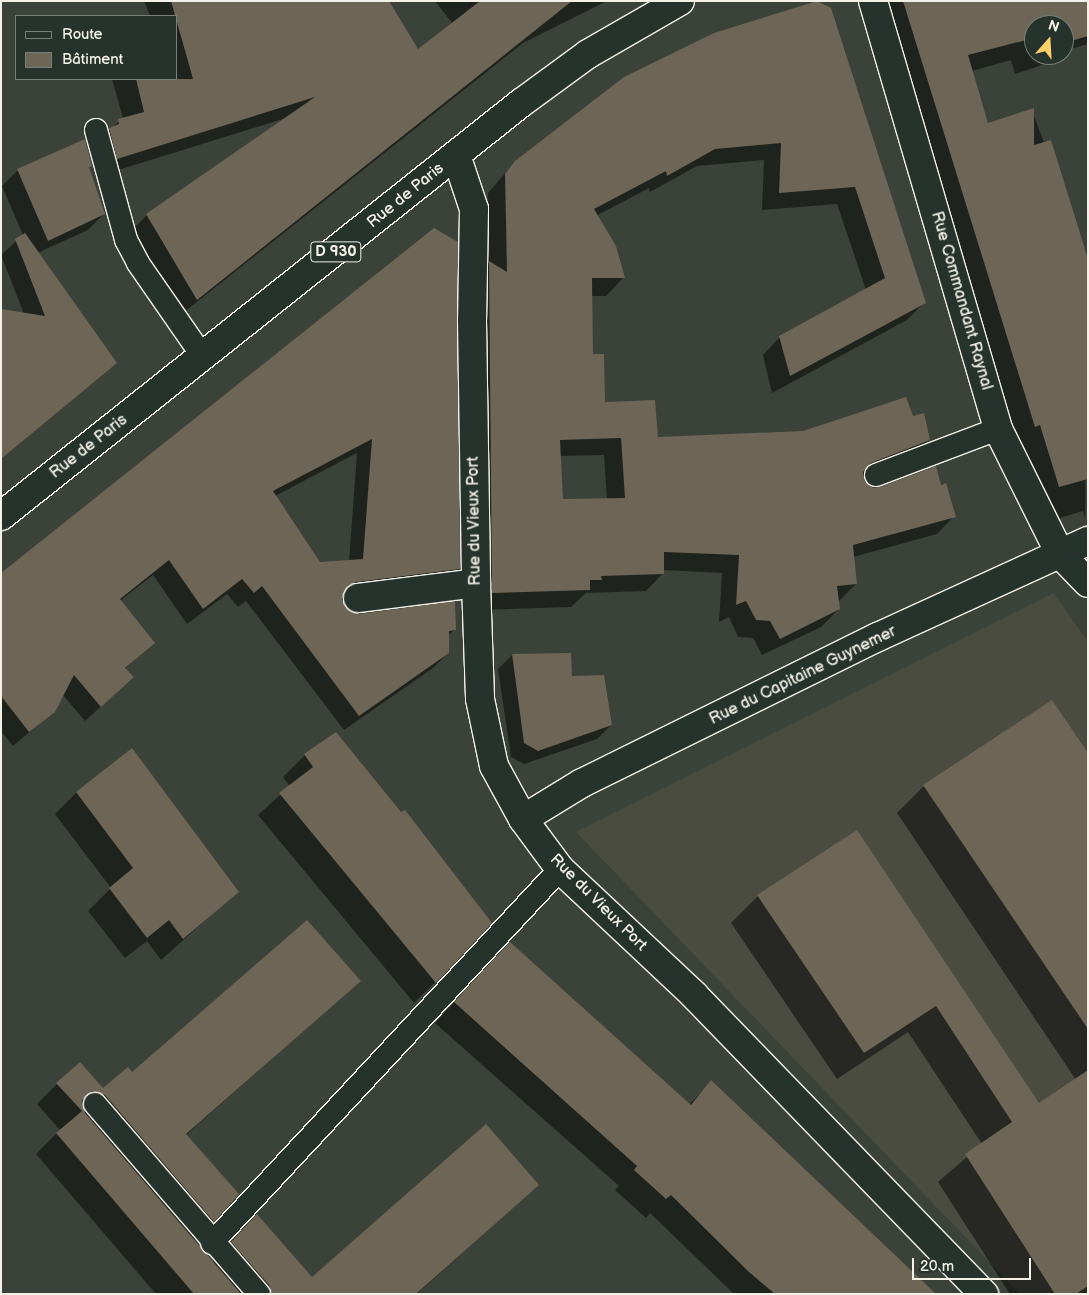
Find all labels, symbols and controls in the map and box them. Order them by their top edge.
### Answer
legend [15,15,178,80]
north arrow [1024,15,1074,65]
text: N [1046,17,1061,36]
text: Route [62,25,102,44]
text: Bâtiment [62,50,123,69]
street label: Rue de Paris [364,159,448,233]
street label: Rue Commandant Raynal [926,209,996,393]
road number: D 930 [310,240,362,264]
street label: Rue de Paris [46,411,132,483]
street label: Rue du Vieux Port [464,456,486,586]
street label: Rue du Capitaine Guynemer [707,622,899,730]
street label: Rue du Vieux Port [545,850,651,956]
scale bar [914,1248,1033,1280]
text: 20 m [920,1257,954,1276]

